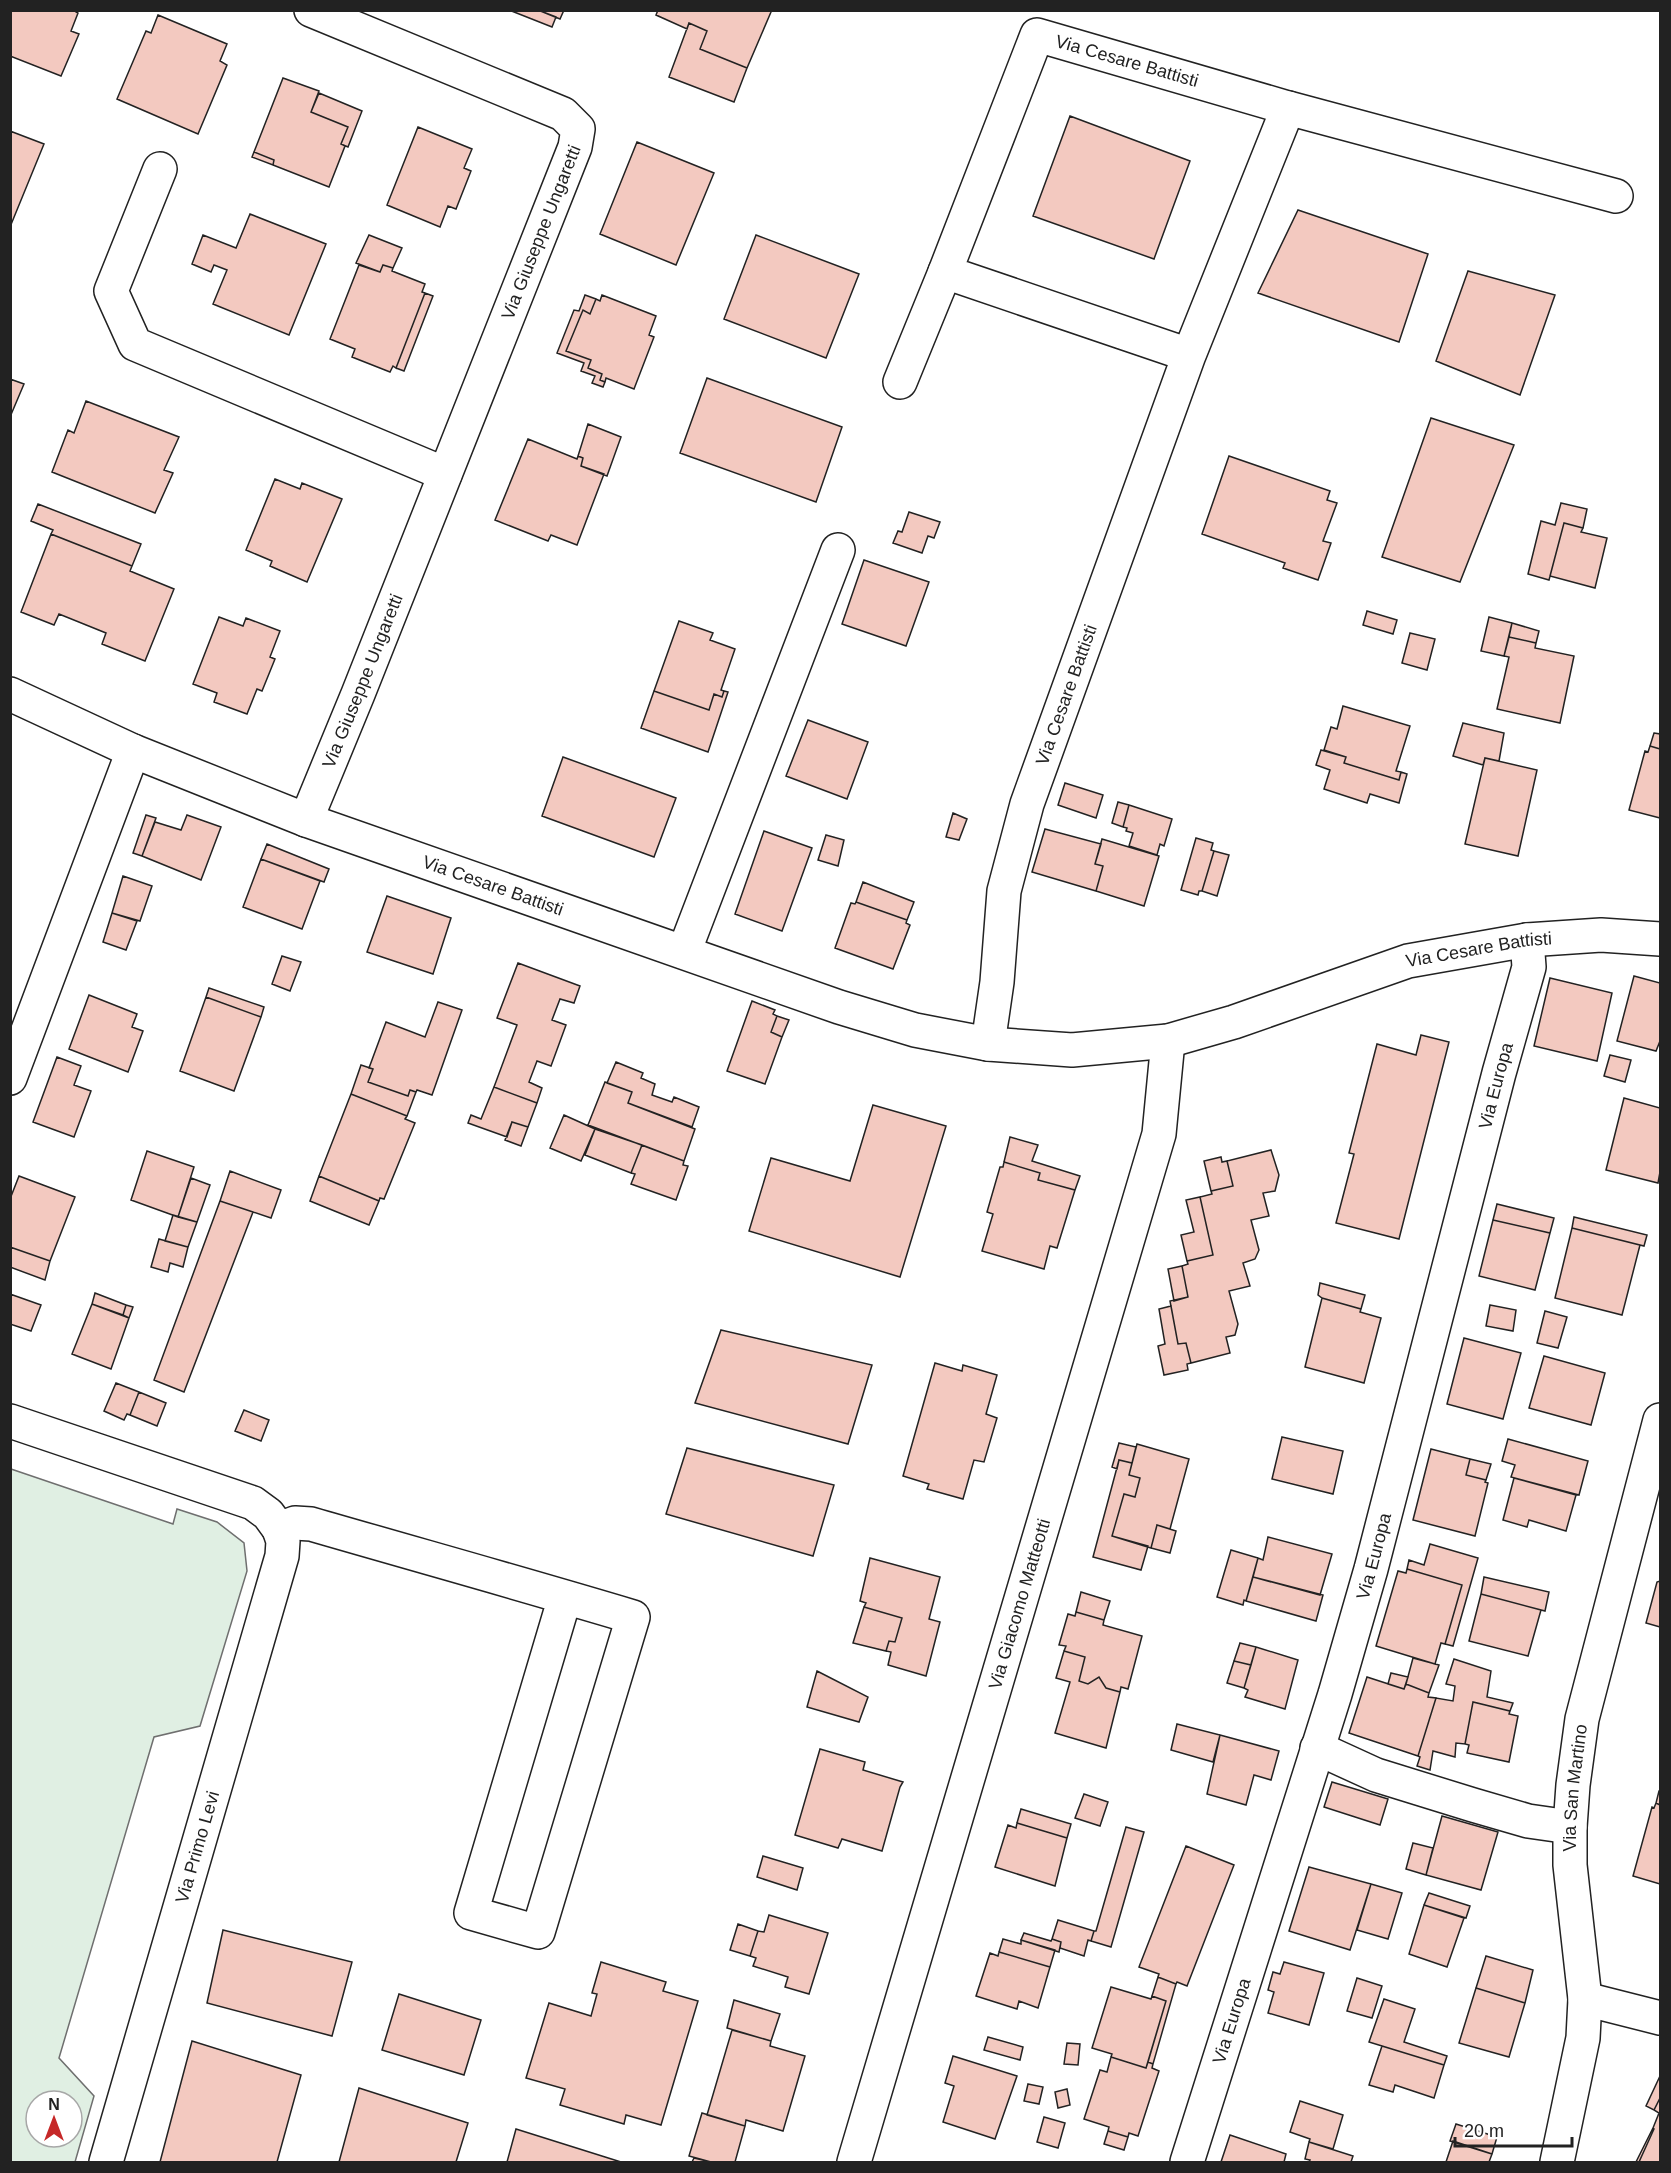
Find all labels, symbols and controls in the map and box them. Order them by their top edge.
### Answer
street label: Via Cesare Battisti [1053,31,1201,91]
street label: Via Giuseppe Ungaretti [498,142,585,322]
street label: Via Giuseppe Ungaretti [319,591,407,771]
street label: Via Cesare Battisti [1032,622,1101,768]
street label: Via Cesare Battisti [420,852,566,920]
street label: Via Cesare Battisti [1404,928,1553,971]
street label: Via Europa [1475,1039,1517,1131]
street label: Via Europa [1353,1510,1395,1602]
street label: Via Giacomo Matteotti [985,1516,1054,1692]
street label: Via San Martino [1560,1723,1591,1852]
street label: Via Primo Levi [172,1789,223,1905]
street label: Via Europa [1209,1975,1255,2066]
north arrow [24,2089,84,2149]
text: N [48,2096,60,2113]
scale bar [1455,2110,1572,2148]
text: 20 m [1464,2121,1504,2141]

